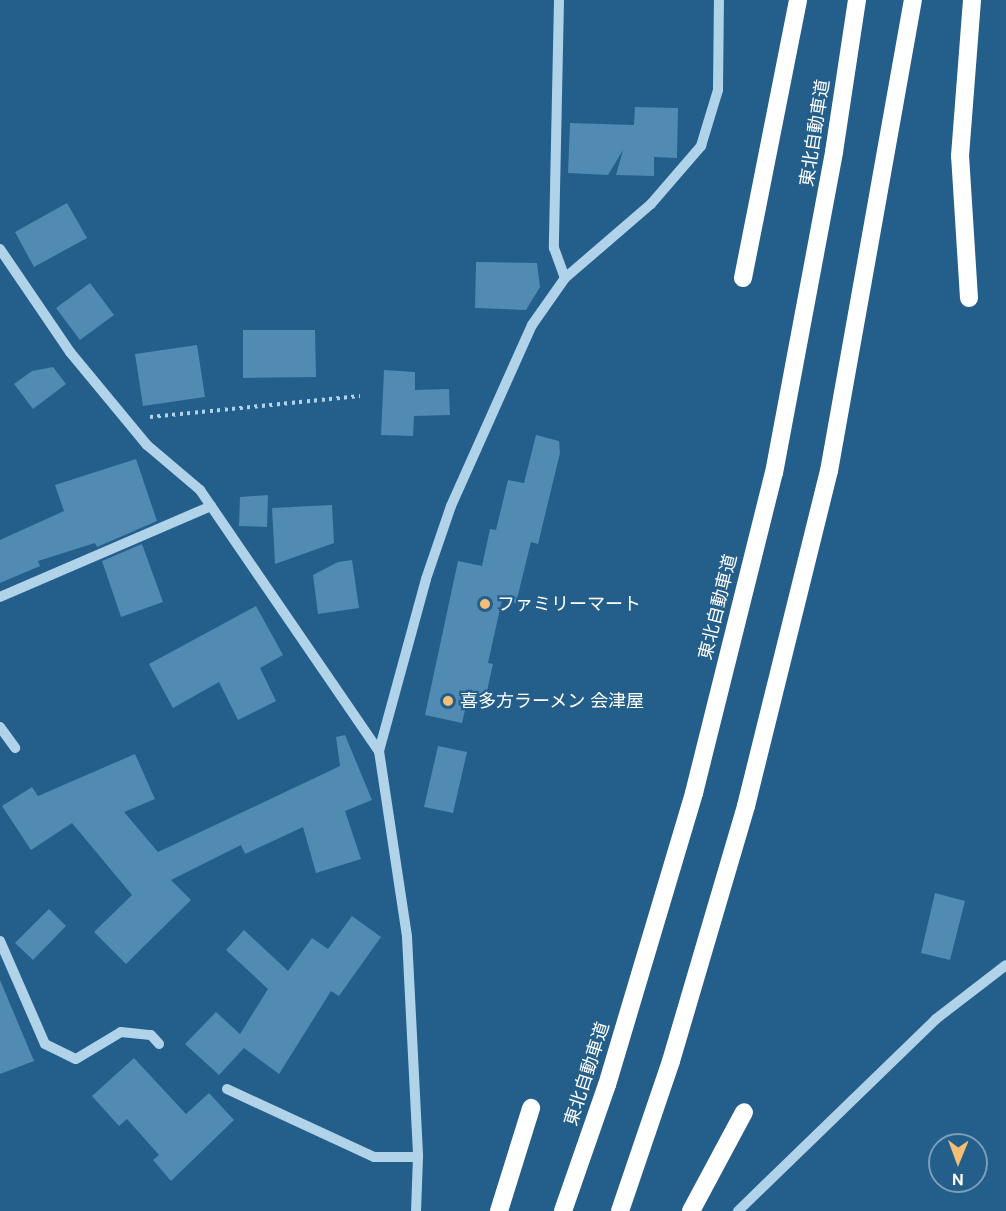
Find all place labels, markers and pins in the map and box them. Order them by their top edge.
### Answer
place label: ファミリーマート [497,593,641,615]
marker: ファミリーマート [478,597,492,611]
place label: 喜多方ラーメン 会津屋 [460,690,645,712]
marker: 喜多方ラーメン 会津屋 [441,694,455,708]

